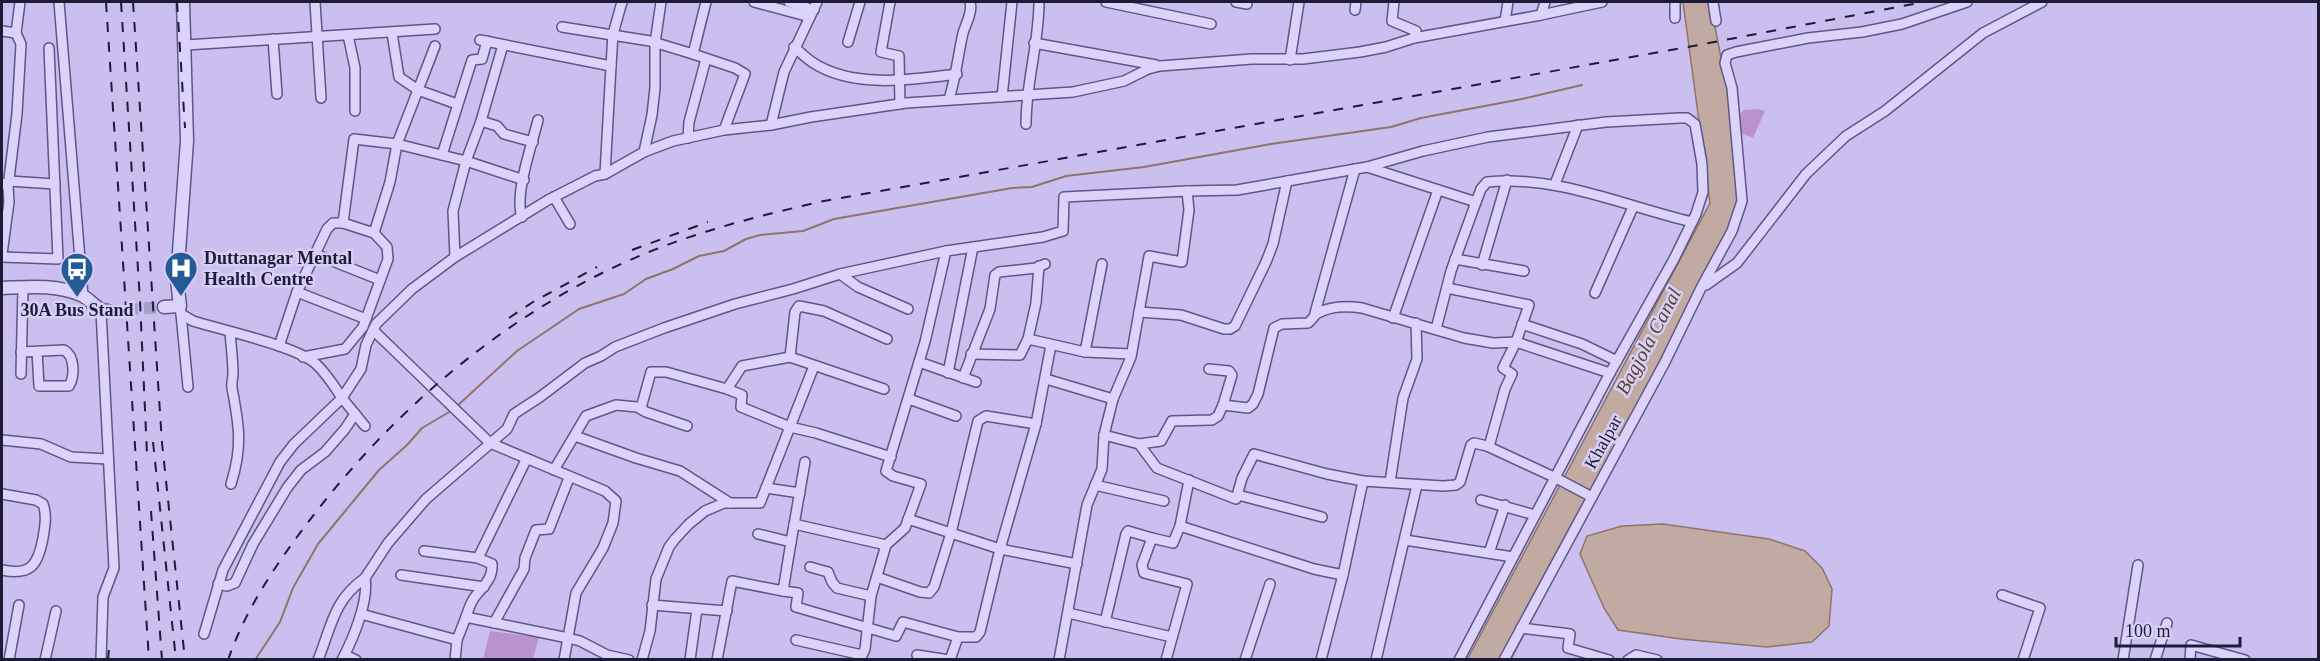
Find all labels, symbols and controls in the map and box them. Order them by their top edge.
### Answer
place label: Duttanagar Mental Health Centre [204,248,352,289]
hospital icon: Duttanagar Mental Health Centre [163,250,199,297]
bus stop icon: 30A Bus Stand [59,251,95,298]
water label: Bagjola Canal [1611,284,1686,398]
place label: 30A Bus Stand [20,300,134,320]
street label: Khalpar [1580,412,1626,472]
scale bar [2116,610,2240,648]
text: 100 m [2125,621,2171,641]

